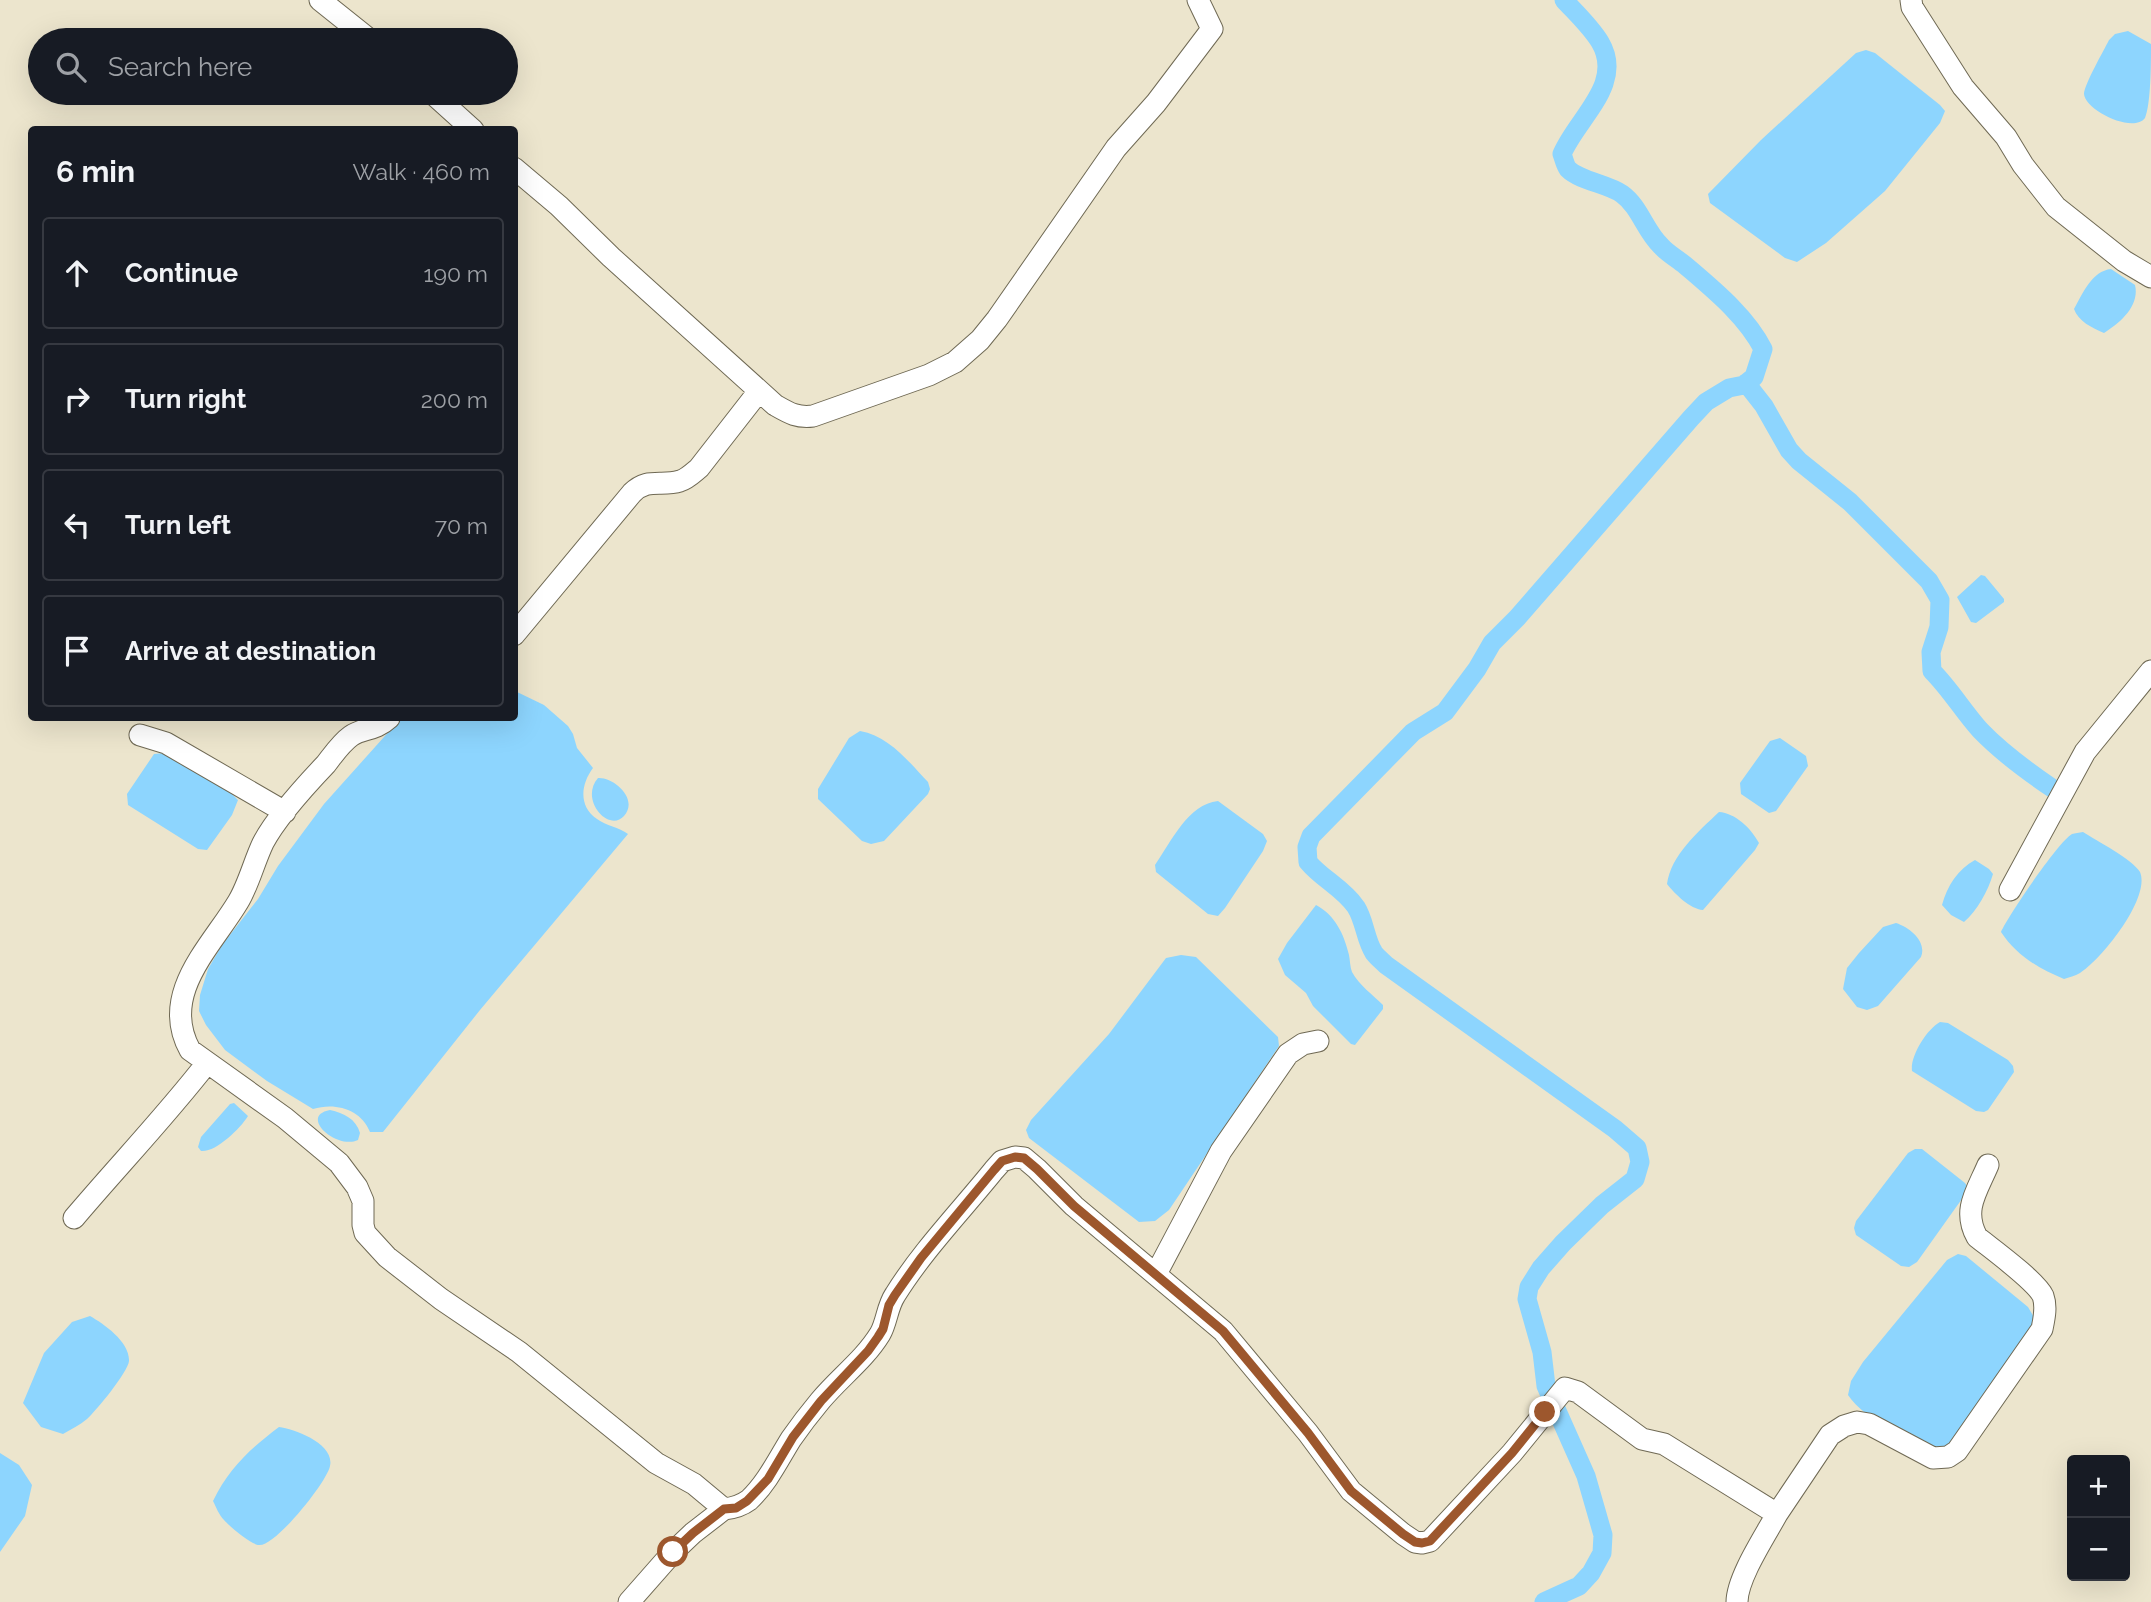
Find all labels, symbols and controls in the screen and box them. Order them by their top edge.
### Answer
search box [28,28,518,105]
icon: search [52,48,90,86]
text: Search here [108,52,252,82]
text: 6 min [56,154,135,189]
text: Walk · 460 m [353,158,490,185]
icon: ahead [58,254,96,292]
text: Continue [125,258,238,288]
text: 190 m [424,260,488,287]
icon: right [58,380,96,418]
text: Turn right [125,384,246,414]
text: 200 m [421,386,488,413]
icon: left [58,506,96,544]
text: Turn left [125,510,231,540]
text: 70 m [435,512,488,539]
icon: arrive [58,632,96,670]
text: Arrive at destination [125,636,376,666]
route end [1529,1396,1560,1427]
map controls [2067,1455,2130,1581]
button: + [2067,1455,2130,1518]
button: − [2067,1518,2130,1581]
route start [657,1536,688,1567]

